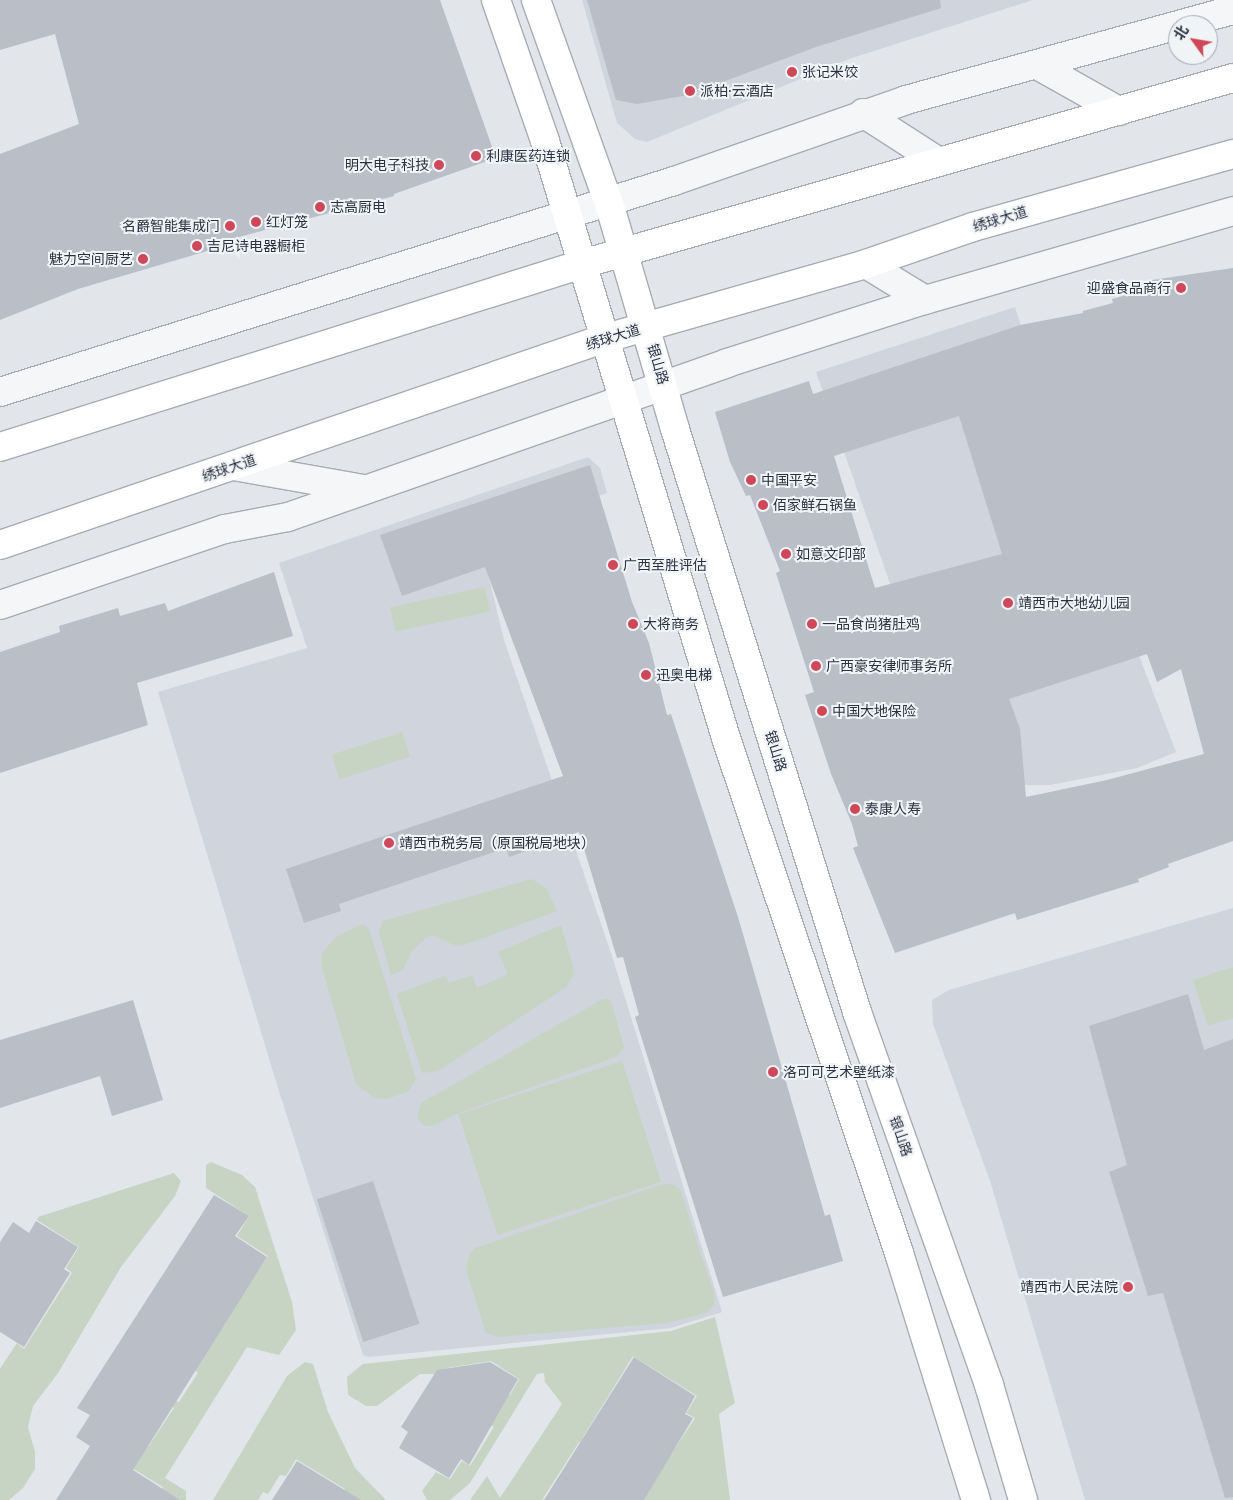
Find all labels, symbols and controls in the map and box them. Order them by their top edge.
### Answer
north arrow [1168,15,1218,65]
text: 北 [1169,21,1192,43]
place label: 张记米饺 [802,64,858,80]
marker: 张记米饺 [786,66,798,78]
place label: 派柏·云酒店 [700,83,774,99]
marker: 派柏·云酒店 [684,85,696,97]
place label: 利康医药连锁 [486,148,570,164]
marker: 利康医药连锁 [470,150,482,162]
place label: 明大电子科技 [345,157,429,173]
marker: 明大电子科技 [433,159,445,171]
place label: 志高厨电 [330,199,386,215]
marker: 志高厨电 [314,201,326,213]
street label: 绣球大道 [971,203,1029,235]
place label: 红灯笼 [266,214,308,230]
marker: 红灯笼 [250,216,262,228]
place label: 名爵智能集成门 [122,218,220,234]
marker: 名爵智能集成门 [224,220,236,232]
place label: 吉尼诗电器橱柜 [207,238,305,254]
marker: 吉尼诗电器橱柜 [191,240,203,252]
place label: 魅力空间厨艺 [49,251,133,267]
marker: 魅力空间厨艺 [137,253,149,265]
place label: 迎盛食品商行 [1087,280,1171,296]
marker: 迎盛食品商行 [1175,282,1187,294]
street label: 绣球大道 [584,321,642,353]
street label: 银山路 [644,341,672,387]
street label: 绣球大道 [200,451,258,485]
place label: 中国平安 [761,472,817,488]
marker: 中国平安 [745,474,757,486]
place label: 佰家鲜石锅鱼 [773,497,857,513]
marker: 佰家鲜石锅鱼 [757,499,769,511]
place label: 如意文印部 [796,546,866,562]
marker: 如意文印部 [780,548,792,560]
place label: 广西至胜评估 [623,557,707,573]
marker: 广西至胜评估 [607,559,619,571]
place label: 靖西市大地幼儿园 [1018,595,1130,611]
marker: 靖西市大地幼儿园 [1002,597,1014,609]
place label: 大将商务 [643,616,699,632]
place label: 一品食尚猪肚鸡 [822,616,920,632]
marker: 大将商务 [627,618,639,630]
marker: 一品食尚猪肚鸡 [806,618,818,630]
place label: 广西豪安律师事务所 [826,658,952,674]
marker: 广西豪安律师事务所 [810,660,822,672]
place label: 迅奥电梯 [656,667,712,683]
marker: 迅奥电梯 [640,669,652,681]
place label: 中国大地保险 [832,703,916,719]
marker: 中国大地保险 [816,705,828,717]
street label: 银山路 [762,728,790,774]
place label: 泰康人寿 [865,801,921,817]
marker: 泰康人寿 [849,803,861,815]
place label: 靖西市税务局（原国税局地块） [399,835,595,851]
marker: 靖西市税务局（原国税局地块） [383,837,395,849]
place label: 洛可可艺术壁纸漆 [783,1064,895,1080]
marker: 洛可可艺术壁纸漆 [767,1066,779,1078]
street label: 银山路 [886,1113,916,1159]
place label: 靖西市人民法院 [1020,1279,1118,1295]
marker: 靖西市人民法院 [1122,1281,1134,1293]

